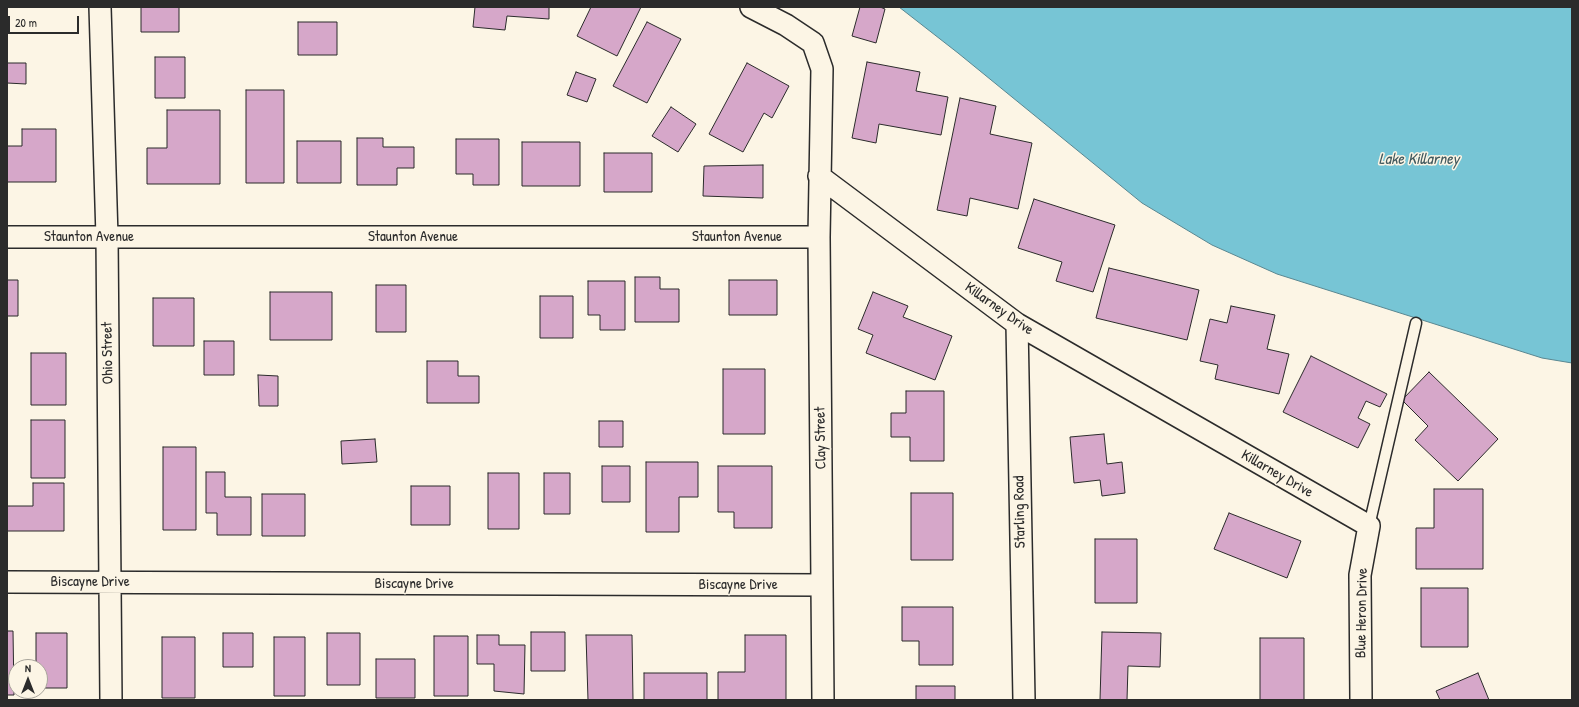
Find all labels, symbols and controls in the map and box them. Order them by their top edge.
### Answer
scale bar [10,8,81,34]
text: 20 m [15,14,37,31]
water label: Lake Killarney [1379,150,1459,170]
street label: Staunton Avenue [44,228,134,246]
street label: Staunton Avenue [368,228,458,246]
street label: Staunton Avenue [692,228,782,246]
street label: Killarney Drive [961,279,1037,339]
street label: Ohio Street [98,322,118,384]
street label: Clay Street [811,406,831,470]
street label: Killarney Drive [1238,446,1316,502]
street label: Starling Road [1010,476,1030,548]
street label: Blue Heron Drive [1352,568,1372,658]
street label: Biscayne Drive [50,573,130,591]
street label: Biscayne Drive [374,575,454,593]
street label: Biscayne Drive [698,576,778,594]
north arrow [8,659,48,699]
text: N [25,661,31,675]

